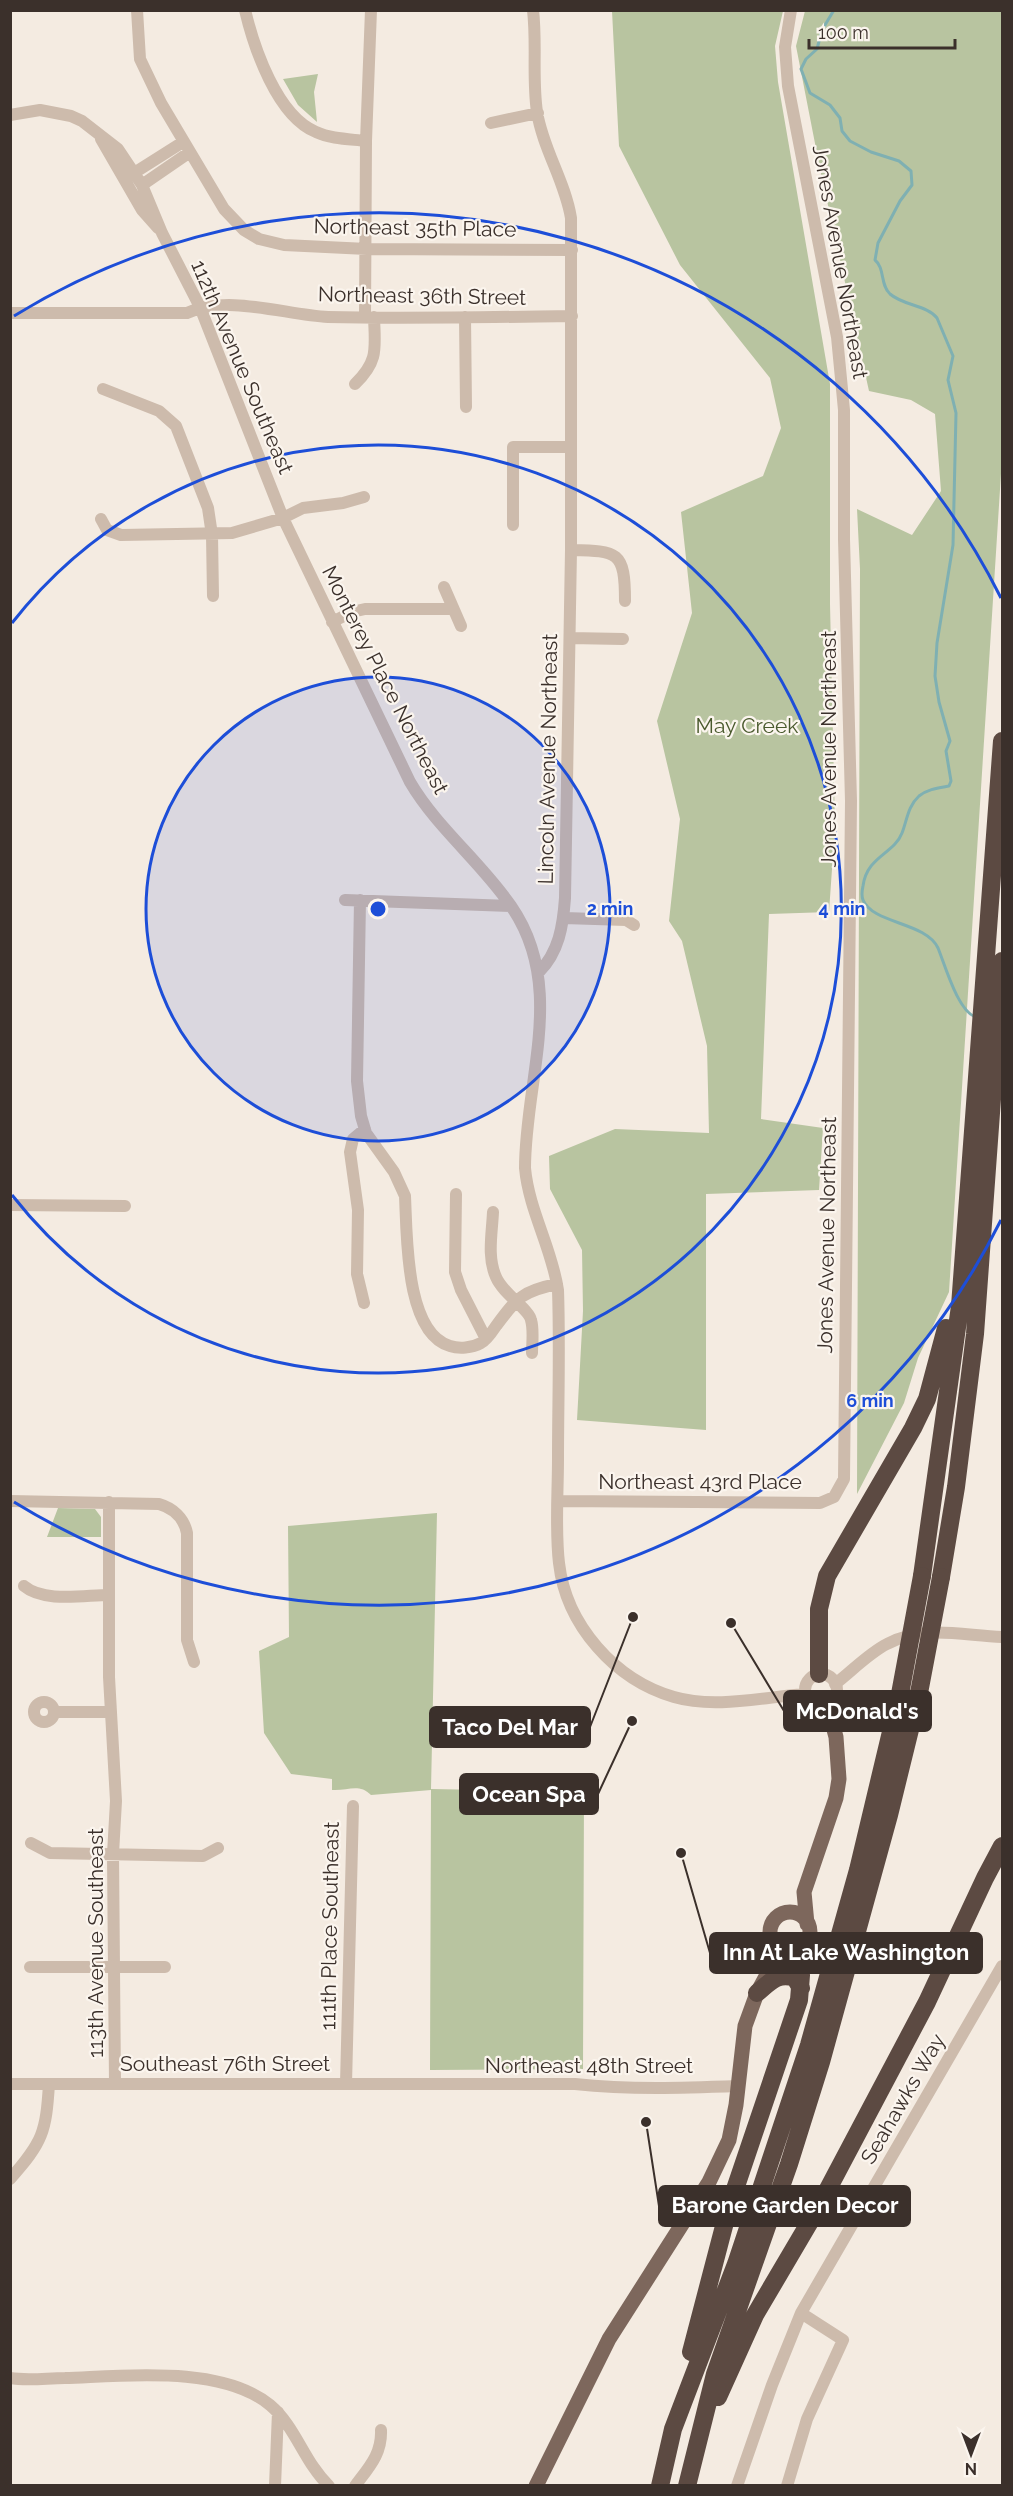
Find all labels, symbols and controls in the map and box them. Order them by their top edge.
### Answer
scale bar [809,12,954,50]
text: 100 m [818,22,869,43]
street label: Jones Avenue Northeast [808,143,873,381]
street label: Northeast 35th Place [313,213,517,242]
street label: 112th Avenue Southeast [186,256,299,477]
street label: Northeast 36th Street [318,281,526,310]
street label: Monterey Place Northeast [317,562,454,798]
street label: Jones Avenue Northeast [816,630,841,868]
street label: Lincoln Avenue Northeast [533,633,562,885]
park label: May Creek [696,713,798,738]
text: 2 min [587,898,633,919]
text: 4 min [819,898,865,919]
centre of rings [368,899,388,919]
street label: Jones Avenue Northeast [812,1116,841,1354]
text: 6 min [846,1390,894,1411]
street label: Northeast 43rd Place [598,1469,802,1494]
callout: McDonald's [784,1691,931,1731]
text: McDonald's [795,1698,919,1724]
callout: Taco Del Mar [430,1707,590,1747]
text: Taco Del Mar [442,1714,578,1740]
callout: Ocean Spa [460,1774,598,1814]
text: Ocean Spa [472,1781,586,1807]
street label: 111th Place Southeast [315,1821,344,2031]
street label: 113th Avenue Southeast [83,1828,108,2058]
callout: Inn At Lake Washington [710,1933,982,1973]
text: Inn At Lake Washington [723,1939,969,1965]
street label: Seahawks Way [855,2029,950,2168]
street label: Southeast 76th Street [120,2051,330,2076]
street label: Northeast 48th Street [485,2053,693,2078]
callout: Barone Garden Decor [659,2186,910,2226]
text: Barone Garden Decor [671,2192,899,2218]
north arrow [941,2424,1001,2484]
text: N [965,2459,977,2478]

